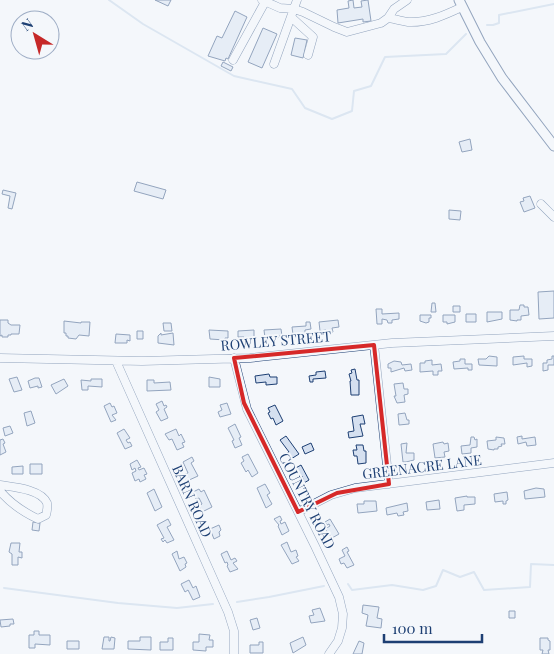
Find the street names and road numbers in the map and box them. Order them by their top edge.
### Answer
street label: ROWLEY STREET [220,326,332,355]
street label: COUNTRY ROAD [275,449,340,552]
street label: GREENACRE LANE [361,450,483,483]
street label: BARN ROAD [168,462,217,540]

